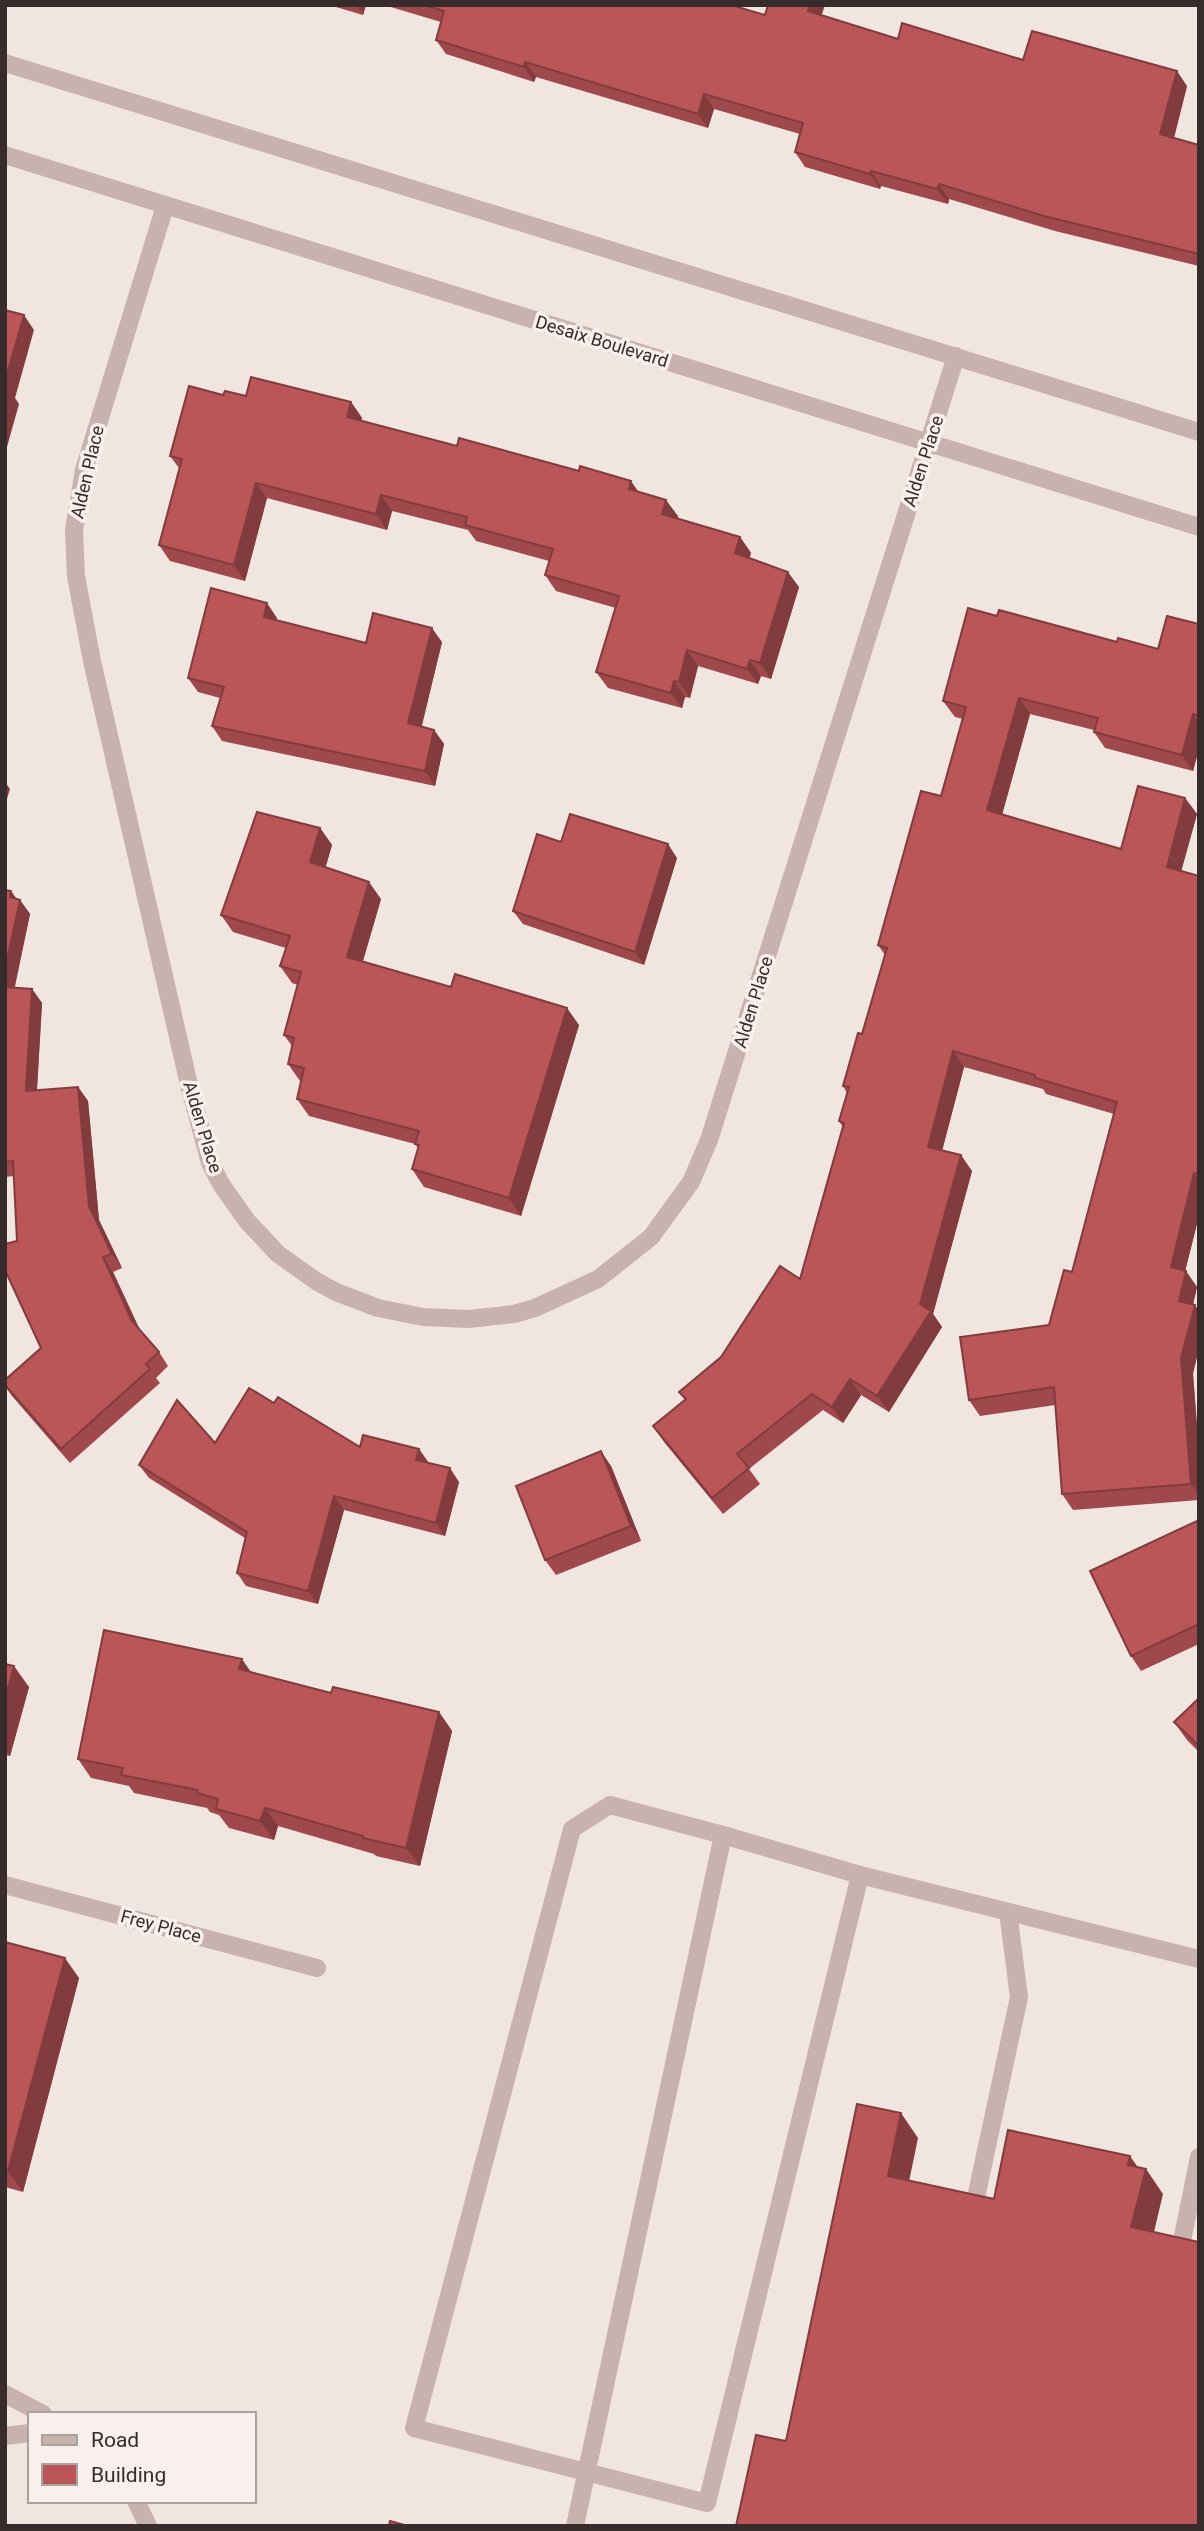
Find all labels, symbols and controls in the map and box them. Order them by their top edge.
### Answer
street label: Desaix Boulevard [533,311,671,371]
street label: Alden Place [898,413,948,509]
street label: Alden Place [66,423,108,521]
street label: Alden Place [729,954,777,1050]
street label: Alden Place [179,1079,227,1175]
street label: Frey Place [118,1905,204,1947]
legend [28,2412,256,2503]
text: Road [91,2428,139,2452]
text: Building [91,2463,166,2487]

